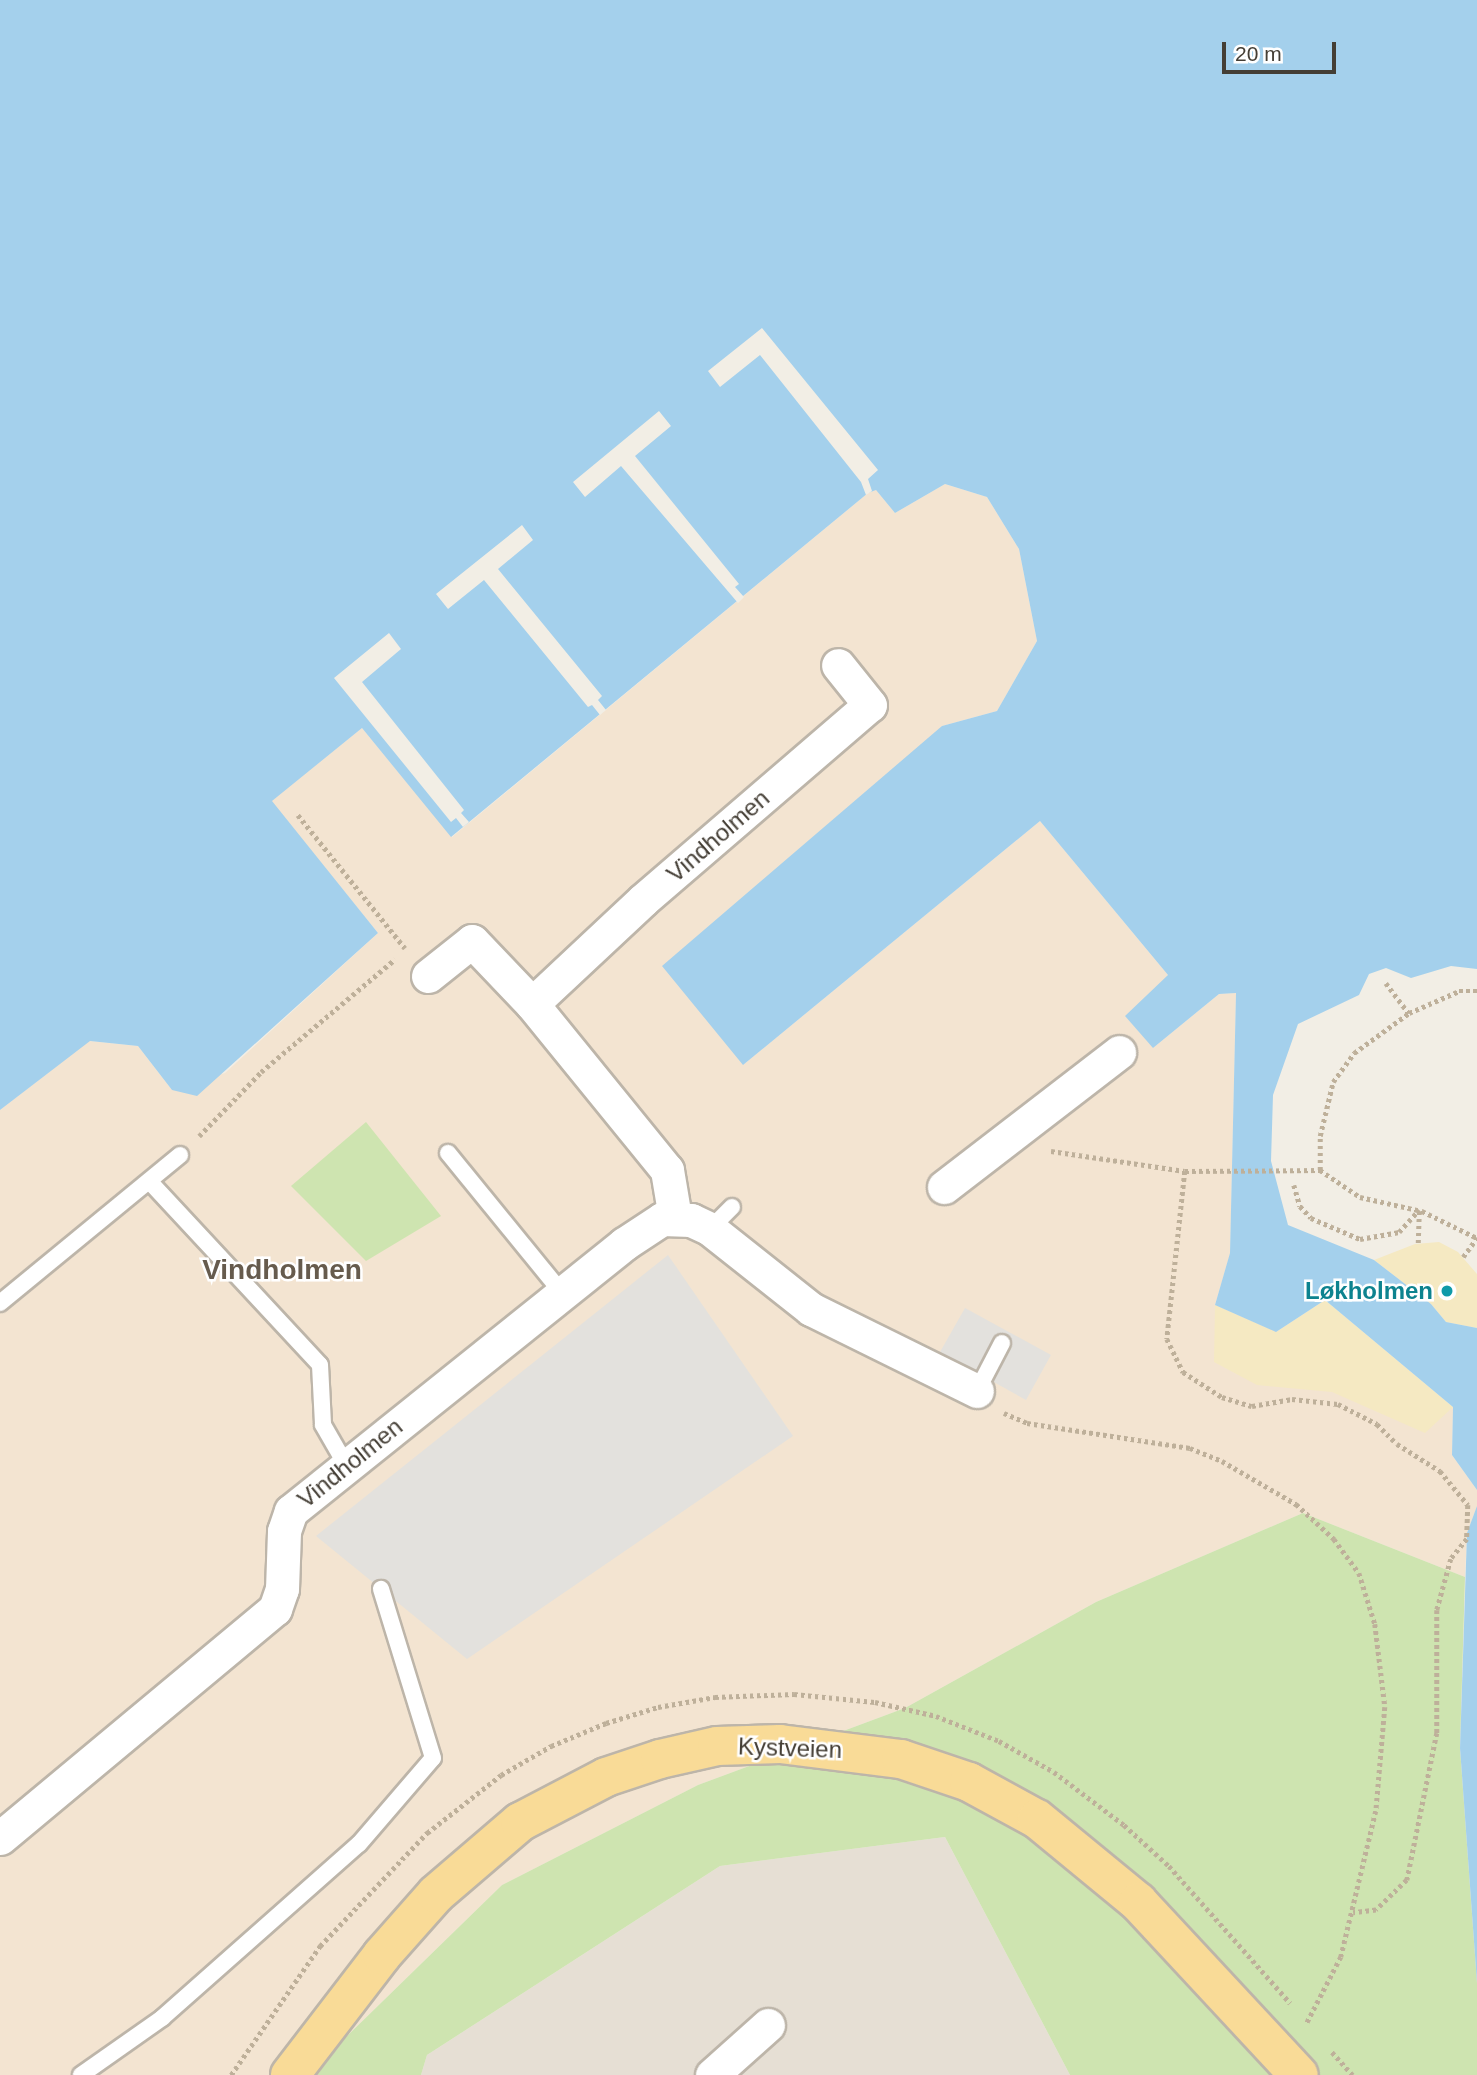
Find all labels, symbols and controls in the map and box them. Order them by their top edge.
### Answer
scale bar [1225,28,1339,72]
text: 20 m [1235,42,1282,65]
street label: Vindholmen [661,784,775,888]
district label: Vindholmen [202,1253,362,1287]
place label: Løkholmen [1305,1277,1433,1305]
marker: Løkholmen [1439,1283,1455,1299]
street label: Vindholmen [292,1412,408,1514]
street label: Kystveien [738,1732,842,1764]

